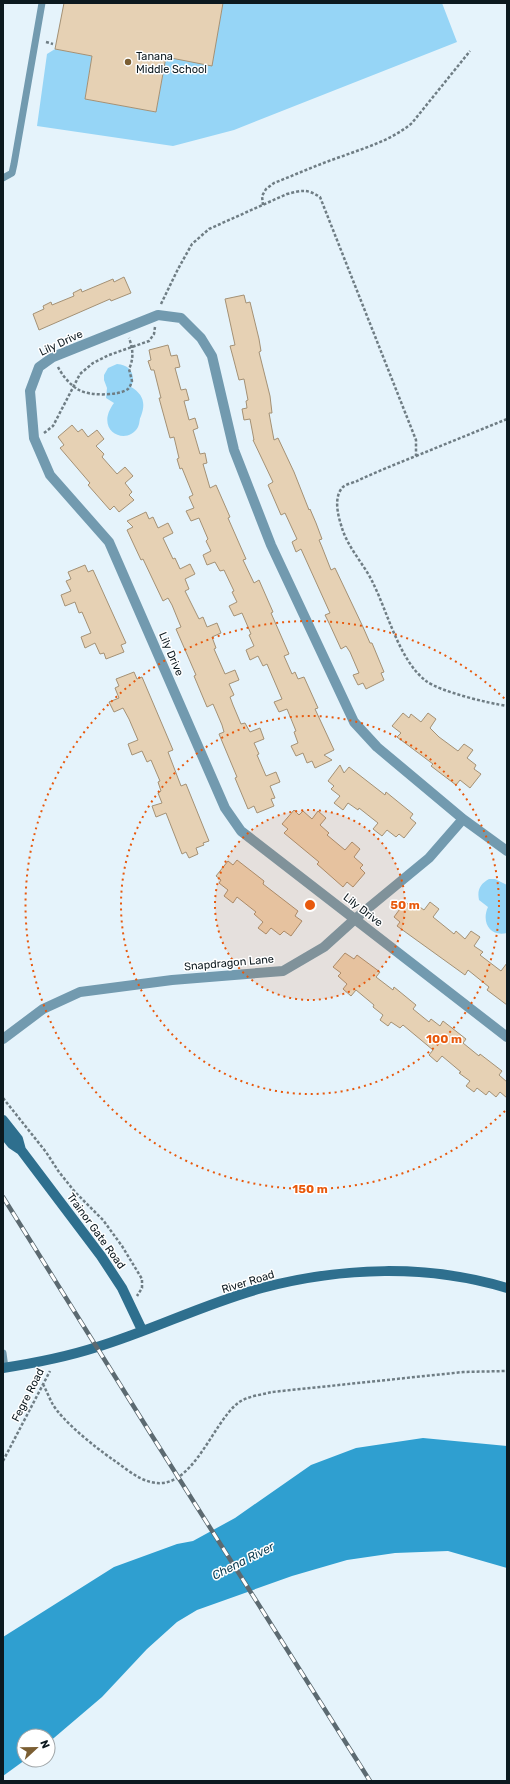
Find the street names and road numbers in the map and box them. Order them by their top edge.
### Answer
street label: Lily Drive [37,327,85,359]
street label: Lily Drive [156,630,186,678]
street label: Lily Drive [341,891,385,929]
street label: Snapdragon Lane [184,953,274,973]
street label: Trainor Gate Road [64,1191,128,1271]
street label: River Road [220,1268,276,1296]
street label: Fegre Road [9,1366,47,1424]

